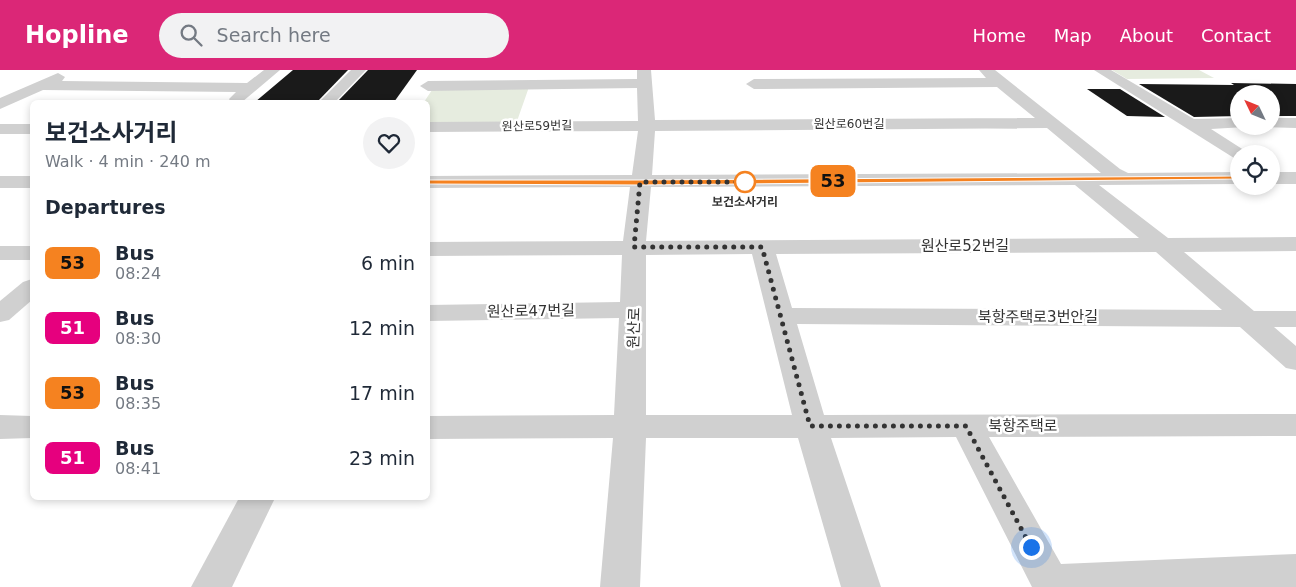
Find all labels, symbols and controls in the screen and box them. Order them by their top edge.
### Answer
search box [159,13,509,58]
text: Hopline [25,21,129,49]
icon: search [177,21,205,49]
text: Search here [217,24,331,46]
text: Home [973,25,1026,46]
text: Map [1054,25,1092,46]
text: About [1120,25,1173,46]
text: Contact [1201,25,1271,46]
north arrow [1230,85,1280,135]
map controls [1230,85,1280,195]
button: heart [363,117,415,169]
street label: 원산로60번길 [814,117,884,131]
street label: 원산로59번길 [502,118,572,134]
text: 보건소사거리 [45,119,177,147]
button: locate [1230,145,1280,195]
text: Walk · 4 min · 240 m [45,152,210,171]
line badge: 53 [810,165,856,197]
text: 53 [820,170,846,191]
marker: 보건소사거리 [734,171,756,193]
place label: 보건소사거리 [712,195,778,209]
text: Departures [45,196,166,218]
street label: 원산로52번길 [921,237,1009,255]
text: Bus [115,242,154,264]
text: 53 [60,252,85,273]
text: 6 min [361,252,415,274]
text: 08:24 [115,264,161,283]
street label: 원산로47번길 [487,301,575,321]
text: Bus [115,307,154,329]
street label: 원산로 [624,307,644,349]
street label: 북항주택로3번안길 [978,308,1098,326]
text: 51 [60,317,85,338]
text: 12 min [349,317,415,339]
text: 08:30 [115,329,161,348]
text: Bus [115,372,154,394]
text: 53 [60,382,85,403]
text: 17 min [349,382,415,404]
text: 08:35 [115,394,161,413]
street label: 북항주택로 [988,417,1058,435]
text: Bus [115,437,154,459]
text: 51 [60,447,85,468]
text: 23 min [349,447,415,469]
text: 08:41 [115,459,161,478]
your location [1019,535,1044,560]

